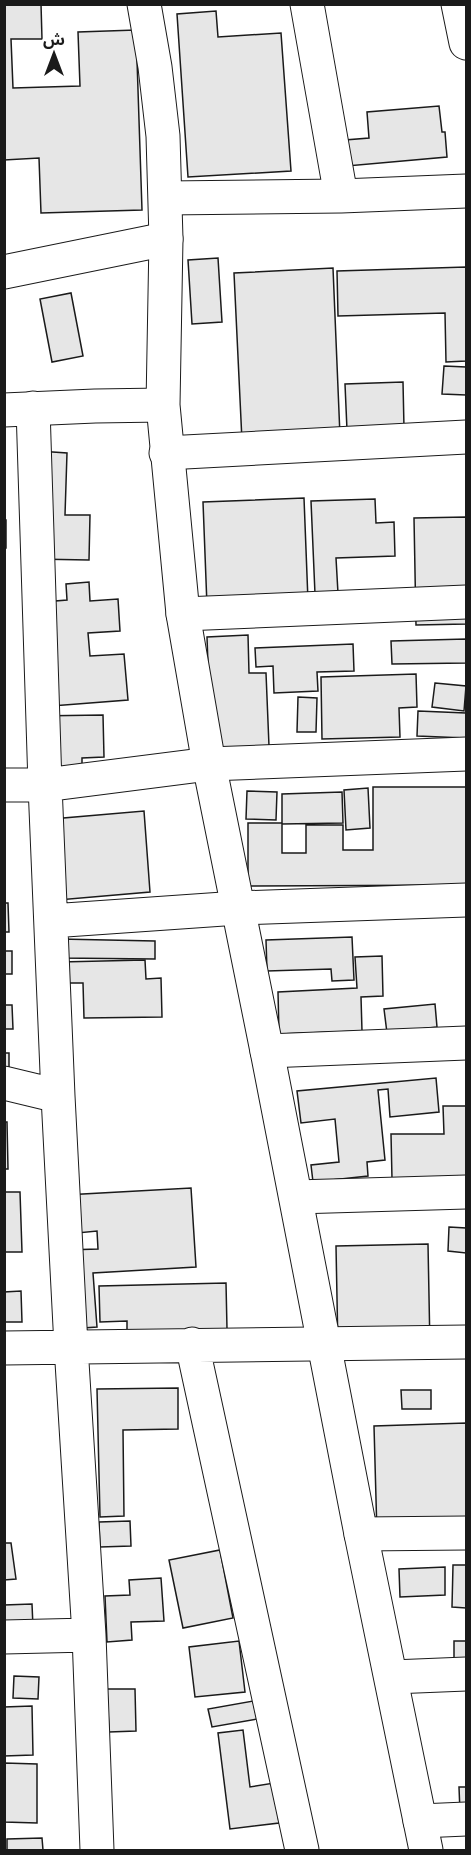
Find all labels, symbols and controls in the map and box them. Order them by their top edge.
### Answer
north arrow [24,24,84,84]
text: ش [43,29,65,49]

